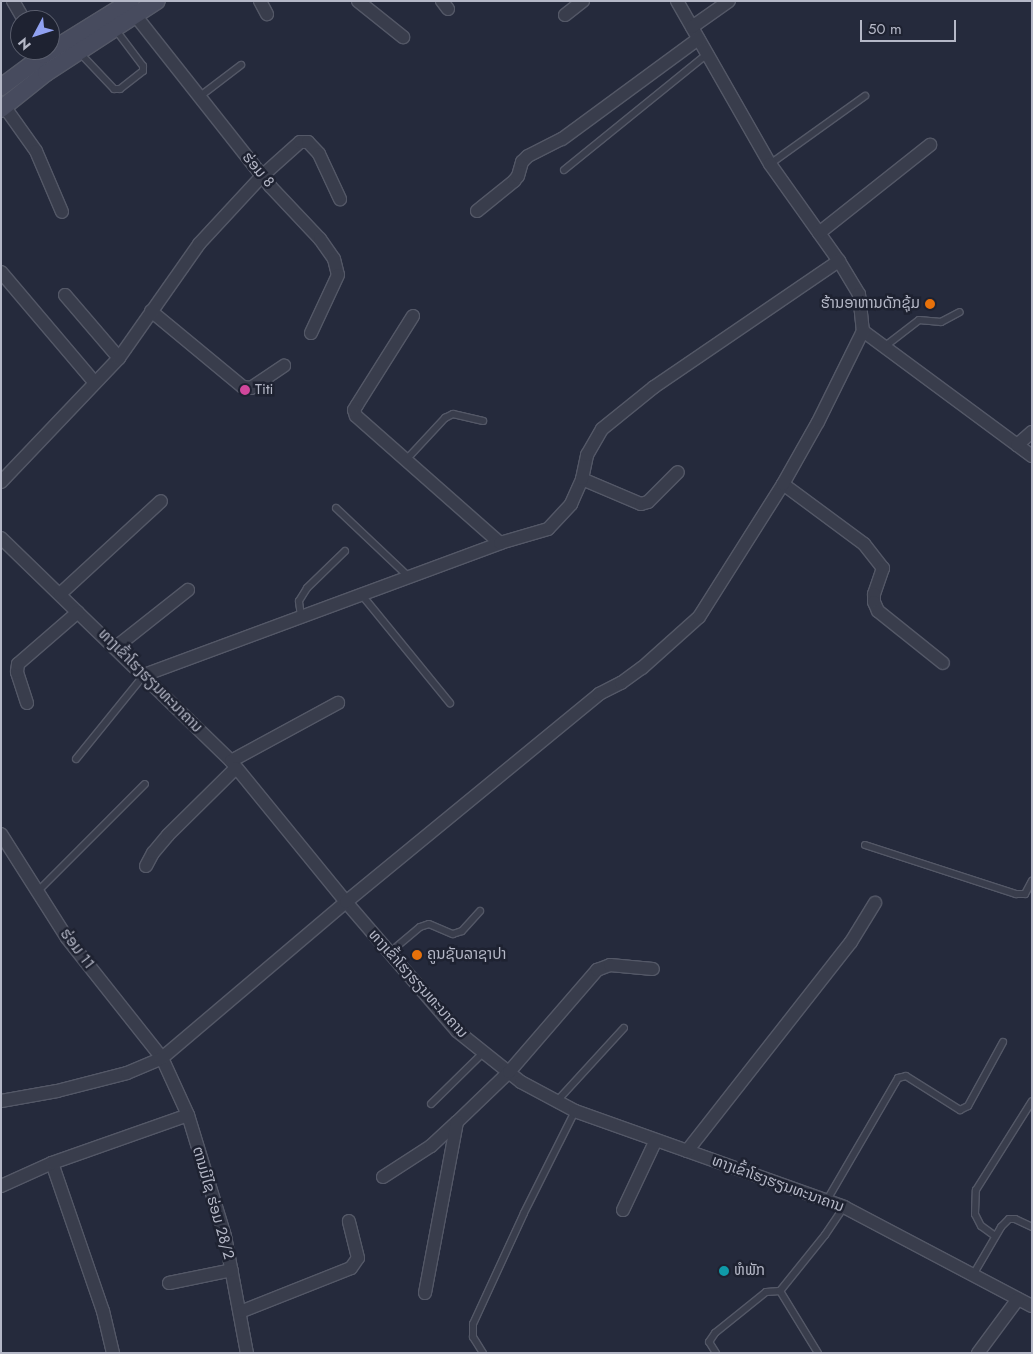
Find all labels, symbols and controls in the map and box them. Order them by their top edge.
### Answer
north arrow [10,10,60,60]
scale bar [863,10,959,42]
text: 50 m [868,18,902,40]
text: N [13,33,36,55]
street label: ຮ່ອມ 8 [238,149,278,191]
place label: ຮ້ານອາຫານດັກຊຸ້ມ [821,295,920,313]
marker: ຮ້ານອາຫານດັກຊຸ້ມ [924,298,936,310]
place label: Titi [255,381,273,399]
marker: Titi [239,384,251,396]
street label: ທາງເຂົ້າໂຮງຮຽນທະນາຄານ [94,625,206,737]
street label: ຮ່ອມ 11 [56,925,98,973]
street label: ທາງເຂົ້າໂຮງຮຽນທະນາຄານ [365,926,471,1042]
place label: ຄູນຊັບລາຊາປາ [427,946,506,964]
marker: ຄູນຊັບລາຊາປາ [411,949,423,961]
street label: ຕານມີໄຊ ຮ່ອມ 28/2 [188,1145,238,1261]
street label: ທາງເຂົ້າໂຮງຮຽນທະນາຄານ [709,1152,847,1216]
place label: ຫໍພັກ [734,1262,765,1280]
marker: ຫໍພັກ [718,1265,730,1277]

